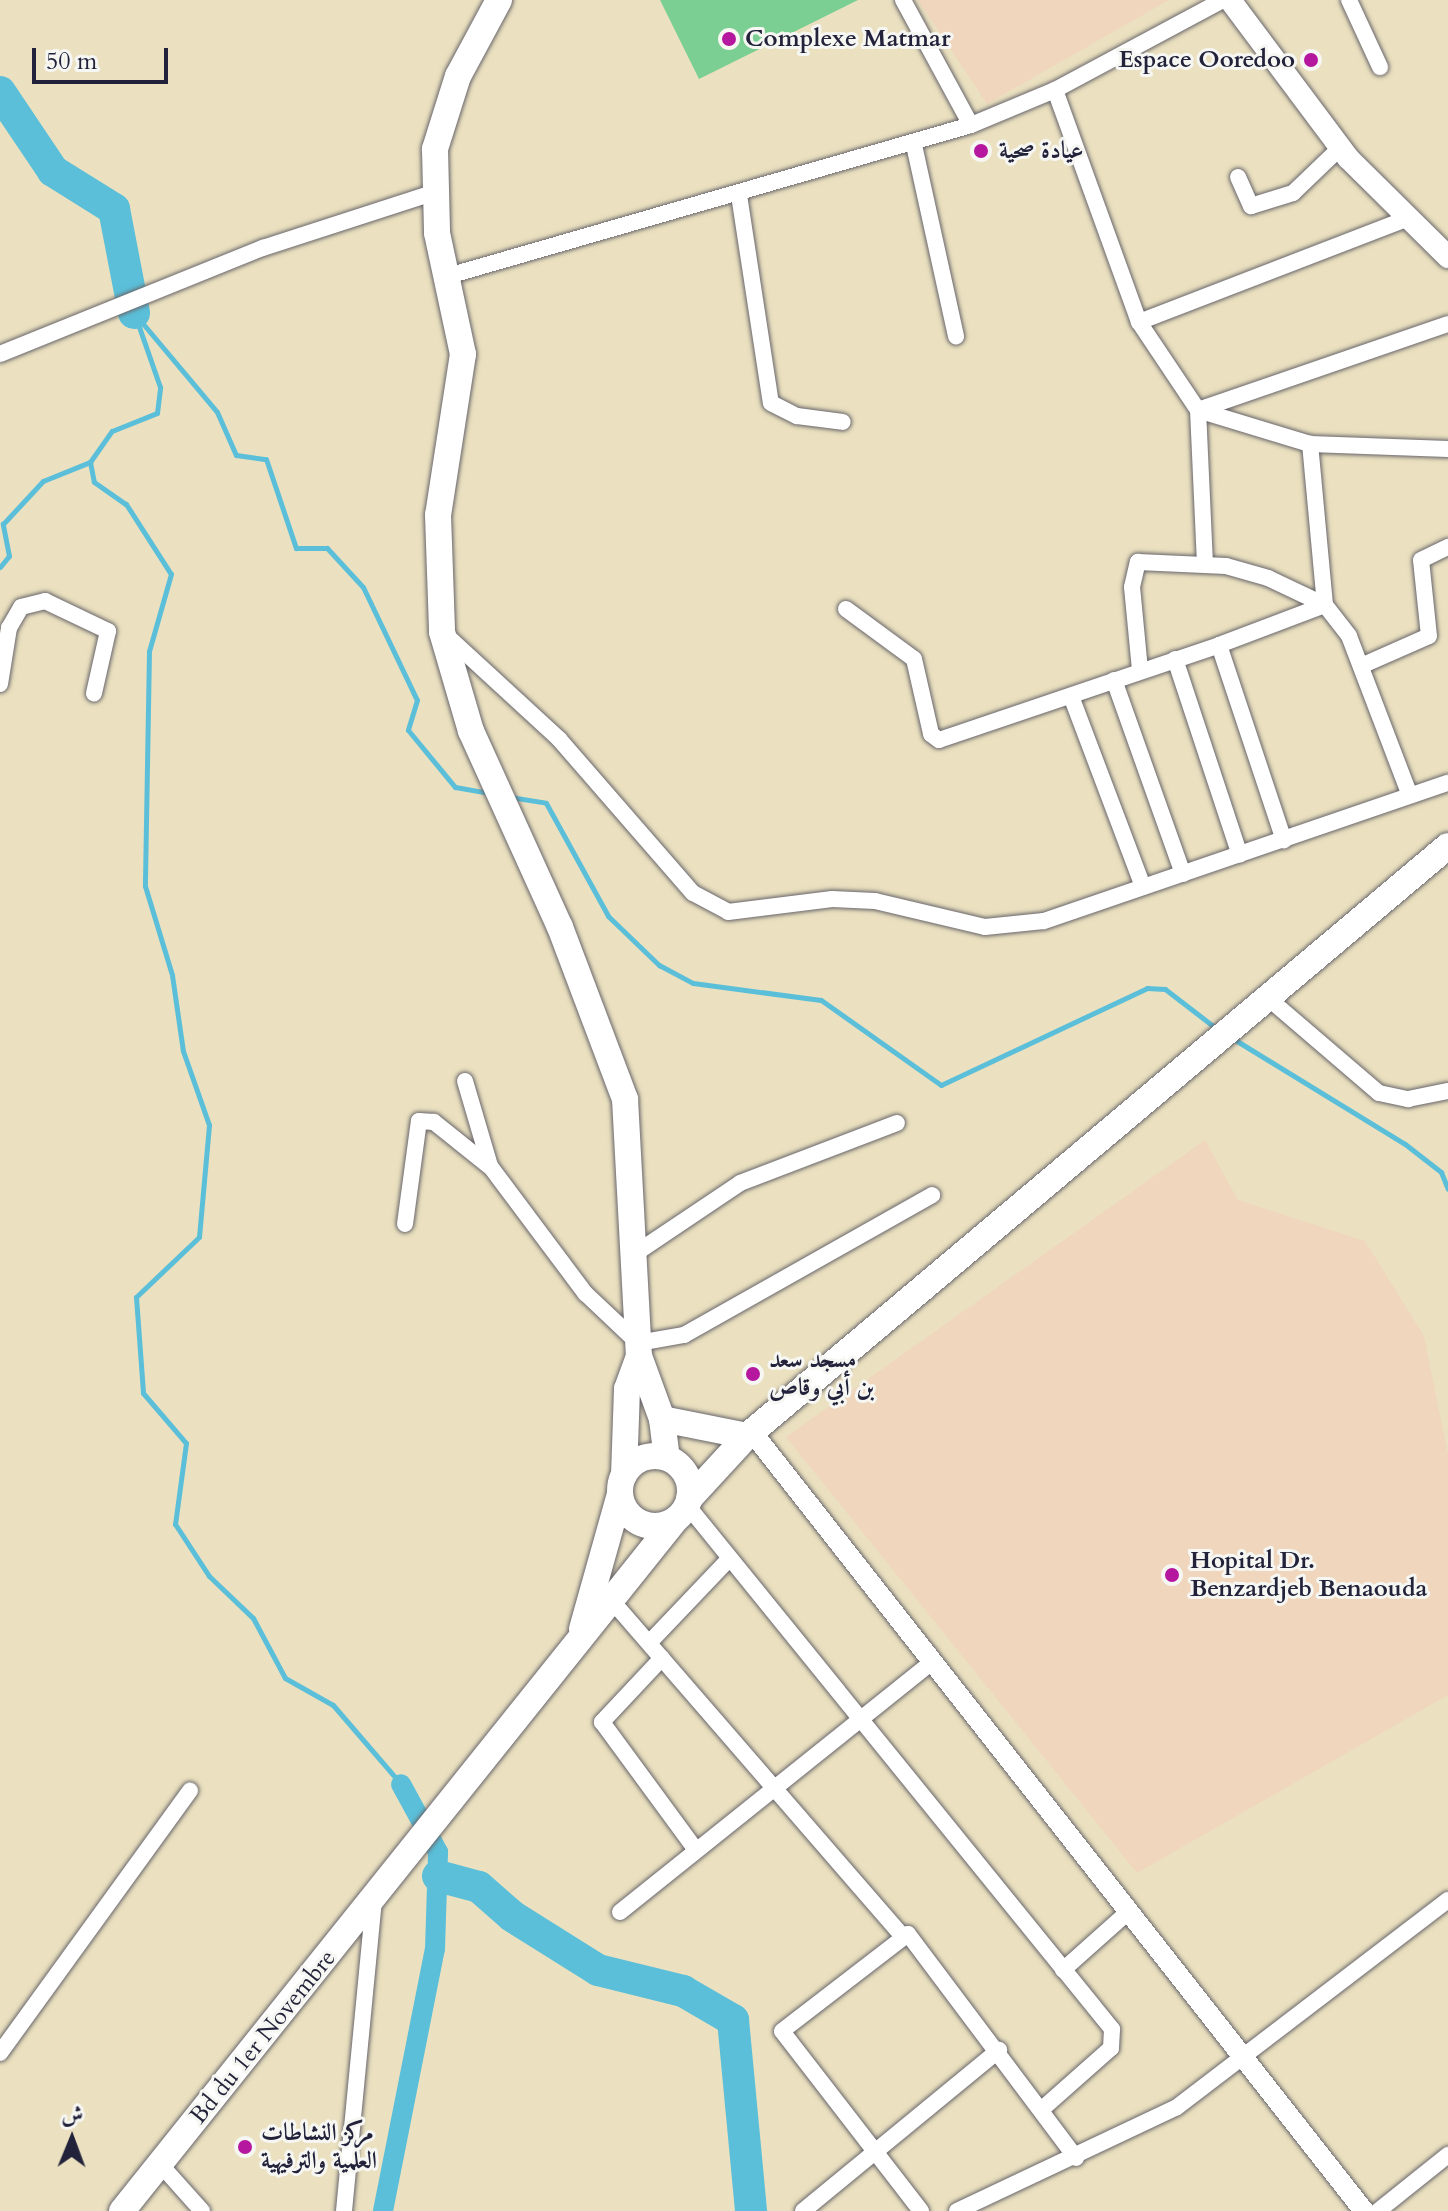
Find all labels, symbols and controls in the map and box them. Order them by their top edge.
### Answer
place label: Complexe Matmar [745,25,951,53]
marker: Complexe Matmar [720,30,738,48]
scale bar [36,32,172,82]
text: 50 m [46,45,97,78]
place label: Espace Ooredoo [1119,46,1295,74]
marker: Espace Ooredoo [1302,51,1320,69]
place label: عيادة صحية [999,137,1084,165]
marker: عيادة صحية [970,140,992,162]
place label: مسجد سعد بن أبي وقاص [769,1346,874,1402]
marker: مسجد سعد بن أبي وقاص [744,1365,762,1383]
place label: Hopital Dr. Benzardjeb Benaouda [1190,1547,1427,1603]
marker: Hopital Dr. Benzardjeb Benaouda [1161,1564,1183,1586]
street label: Bd du 1er Novembre [184,1944,342,2130]
north arrow [32,2099,112,2179]
text: ش [61,2100,84,2130]
place label: مركز النشاطات العلمية والترفيهية [261,2119,377,2175]
marker: مركز النشاطات العلمية والترفيهية [236,2138,254,2156]

